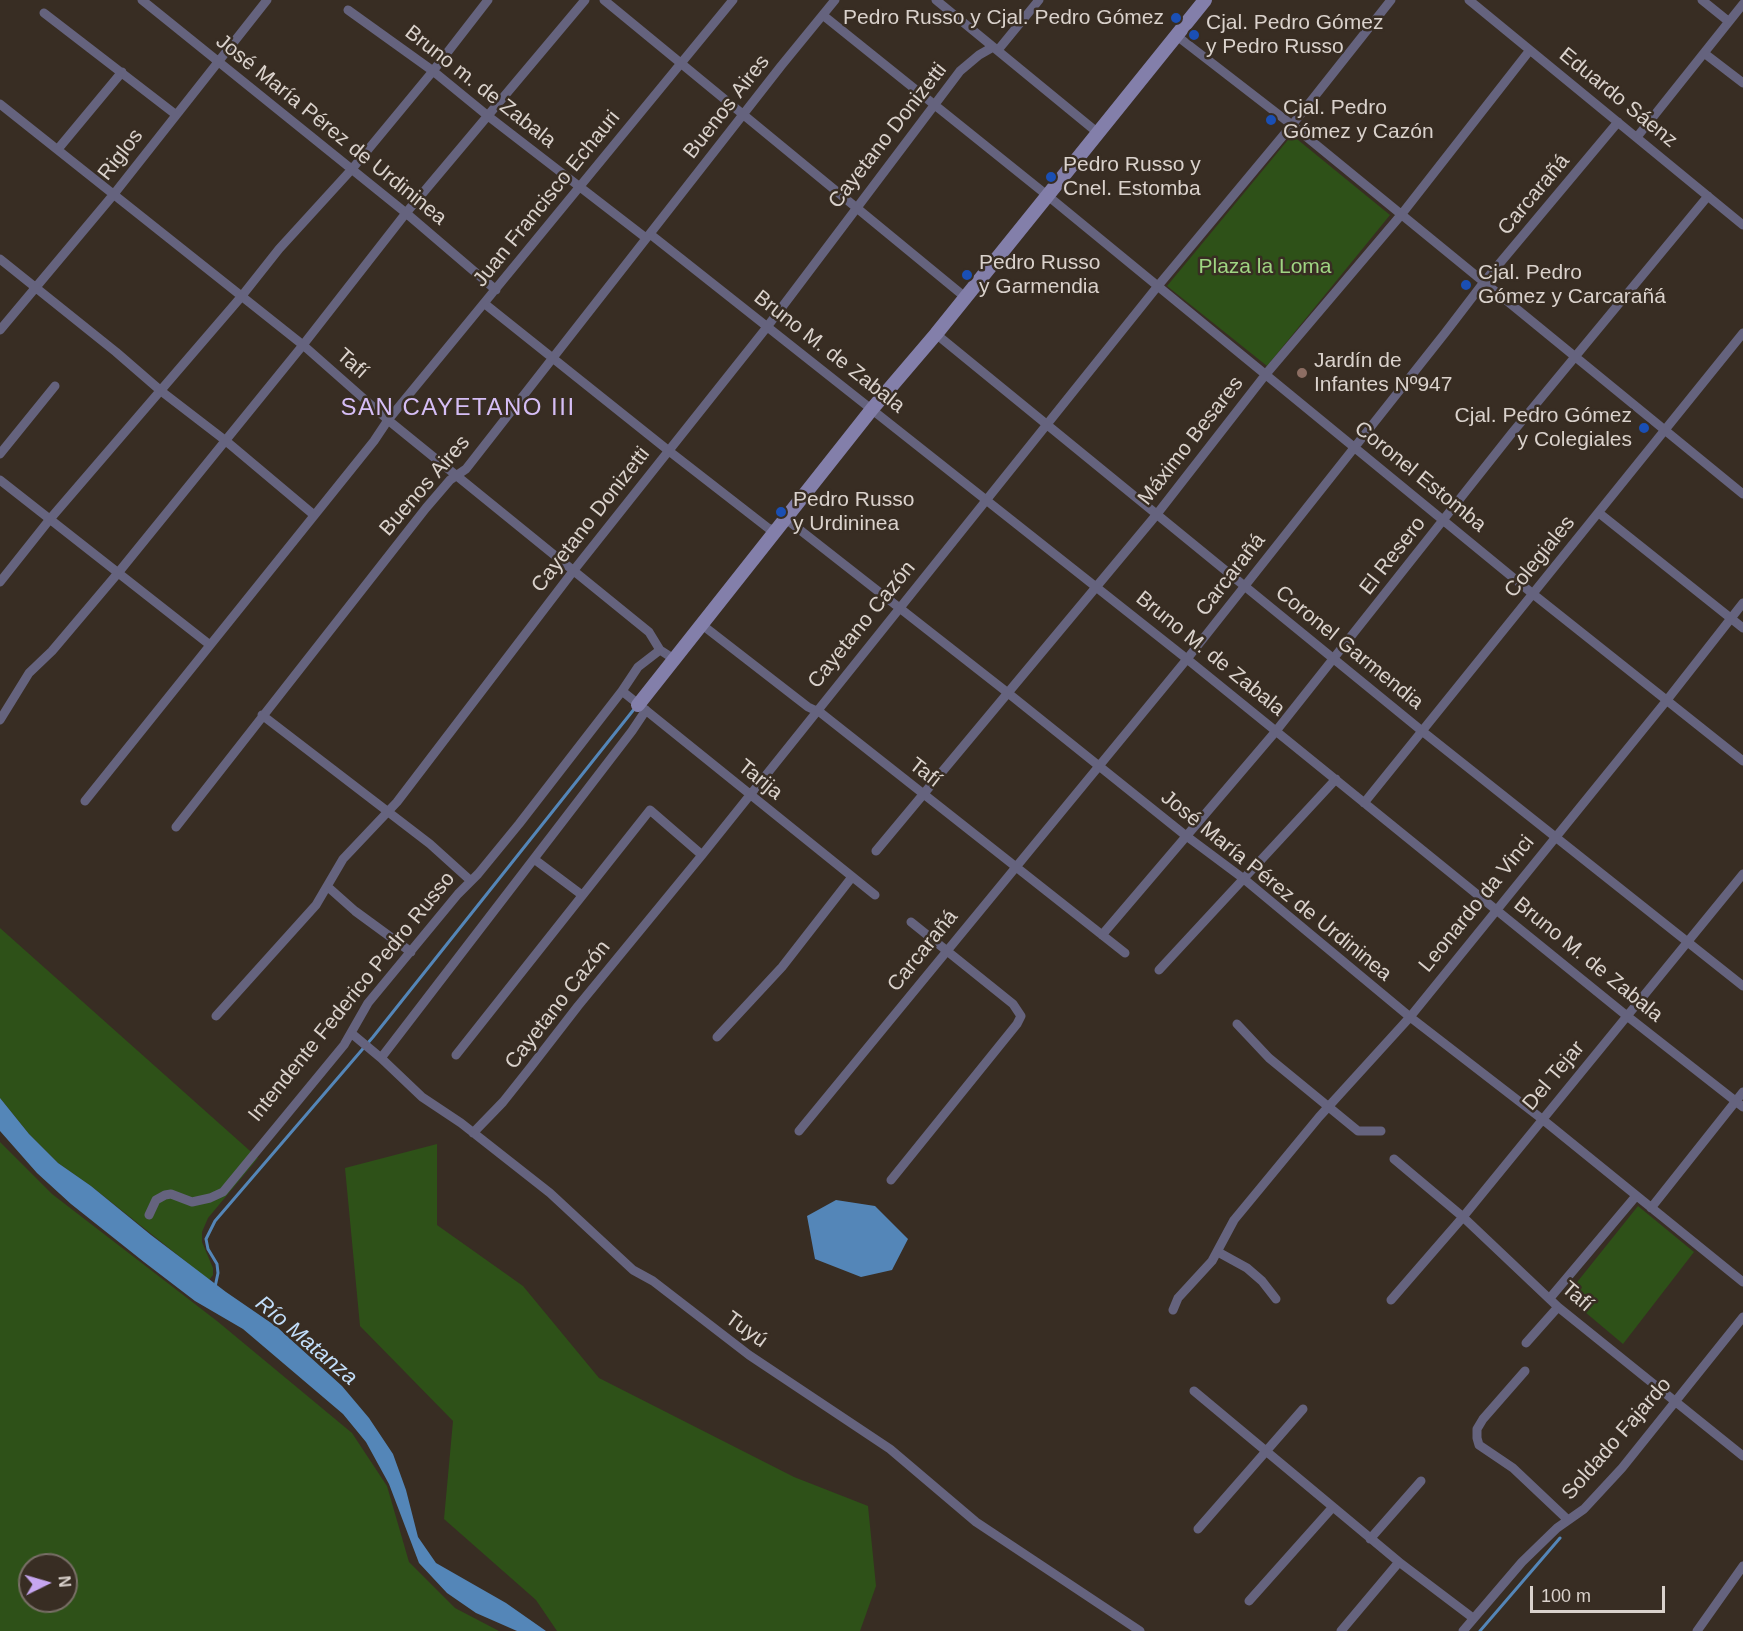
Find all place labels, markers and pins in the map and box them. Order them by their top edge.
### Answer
place label: Pedro Russo y Cjal. Pedro Gómez [843,5,1164,31]
place label: Cjal. Pedro Gómez y Pedro Russo [1206,10,1383,60]
marker: Pedro Russo y Cjal. Pedro Gómez [1169,11,1183,25]
marker: Cjal. Pedro Gómez y Pedro Russo [1187,28,1201,42]
place label: Cjal. Pedro Gómez y Cazón [1283,95,1434,145]
marker: Cjal. Pedro Gómez y Cazón [1264,113,1278,127]
place label: Pedro Russo y Cnel. Estomba [1063,152,1201,202]
marker: Pedro Russo y Cnel. Estomba [1044,170,1058,184]
place label: Pedro Russo y Garmendia [979,250,1100,300]
place label: Cjal. Pedro Gómez y Carcarañá [1478,260,1666,310]
marker: Pedro Russo y Garmendia [960,268,974,282]
marker: Cjal. Pedro Gómez y Carcarañá [1459,278,1473,292]
place label: Jardín de Infantes Nº947 [1314,348,1452,398]
marker: Jardín de Infantes Nº947 [1295,366,1309,380]
place label: Cjal. Pedro Gómez y Colegiales [1455,403,1632,453]
marker: Cjal. Pedro Gómez y Colegiales [1637,421,1651,435]
place label: Pedro Russo y Urdininea [793,487,914,537]
marker: Pedro Russo y Urdininea [774,505,788,519]

